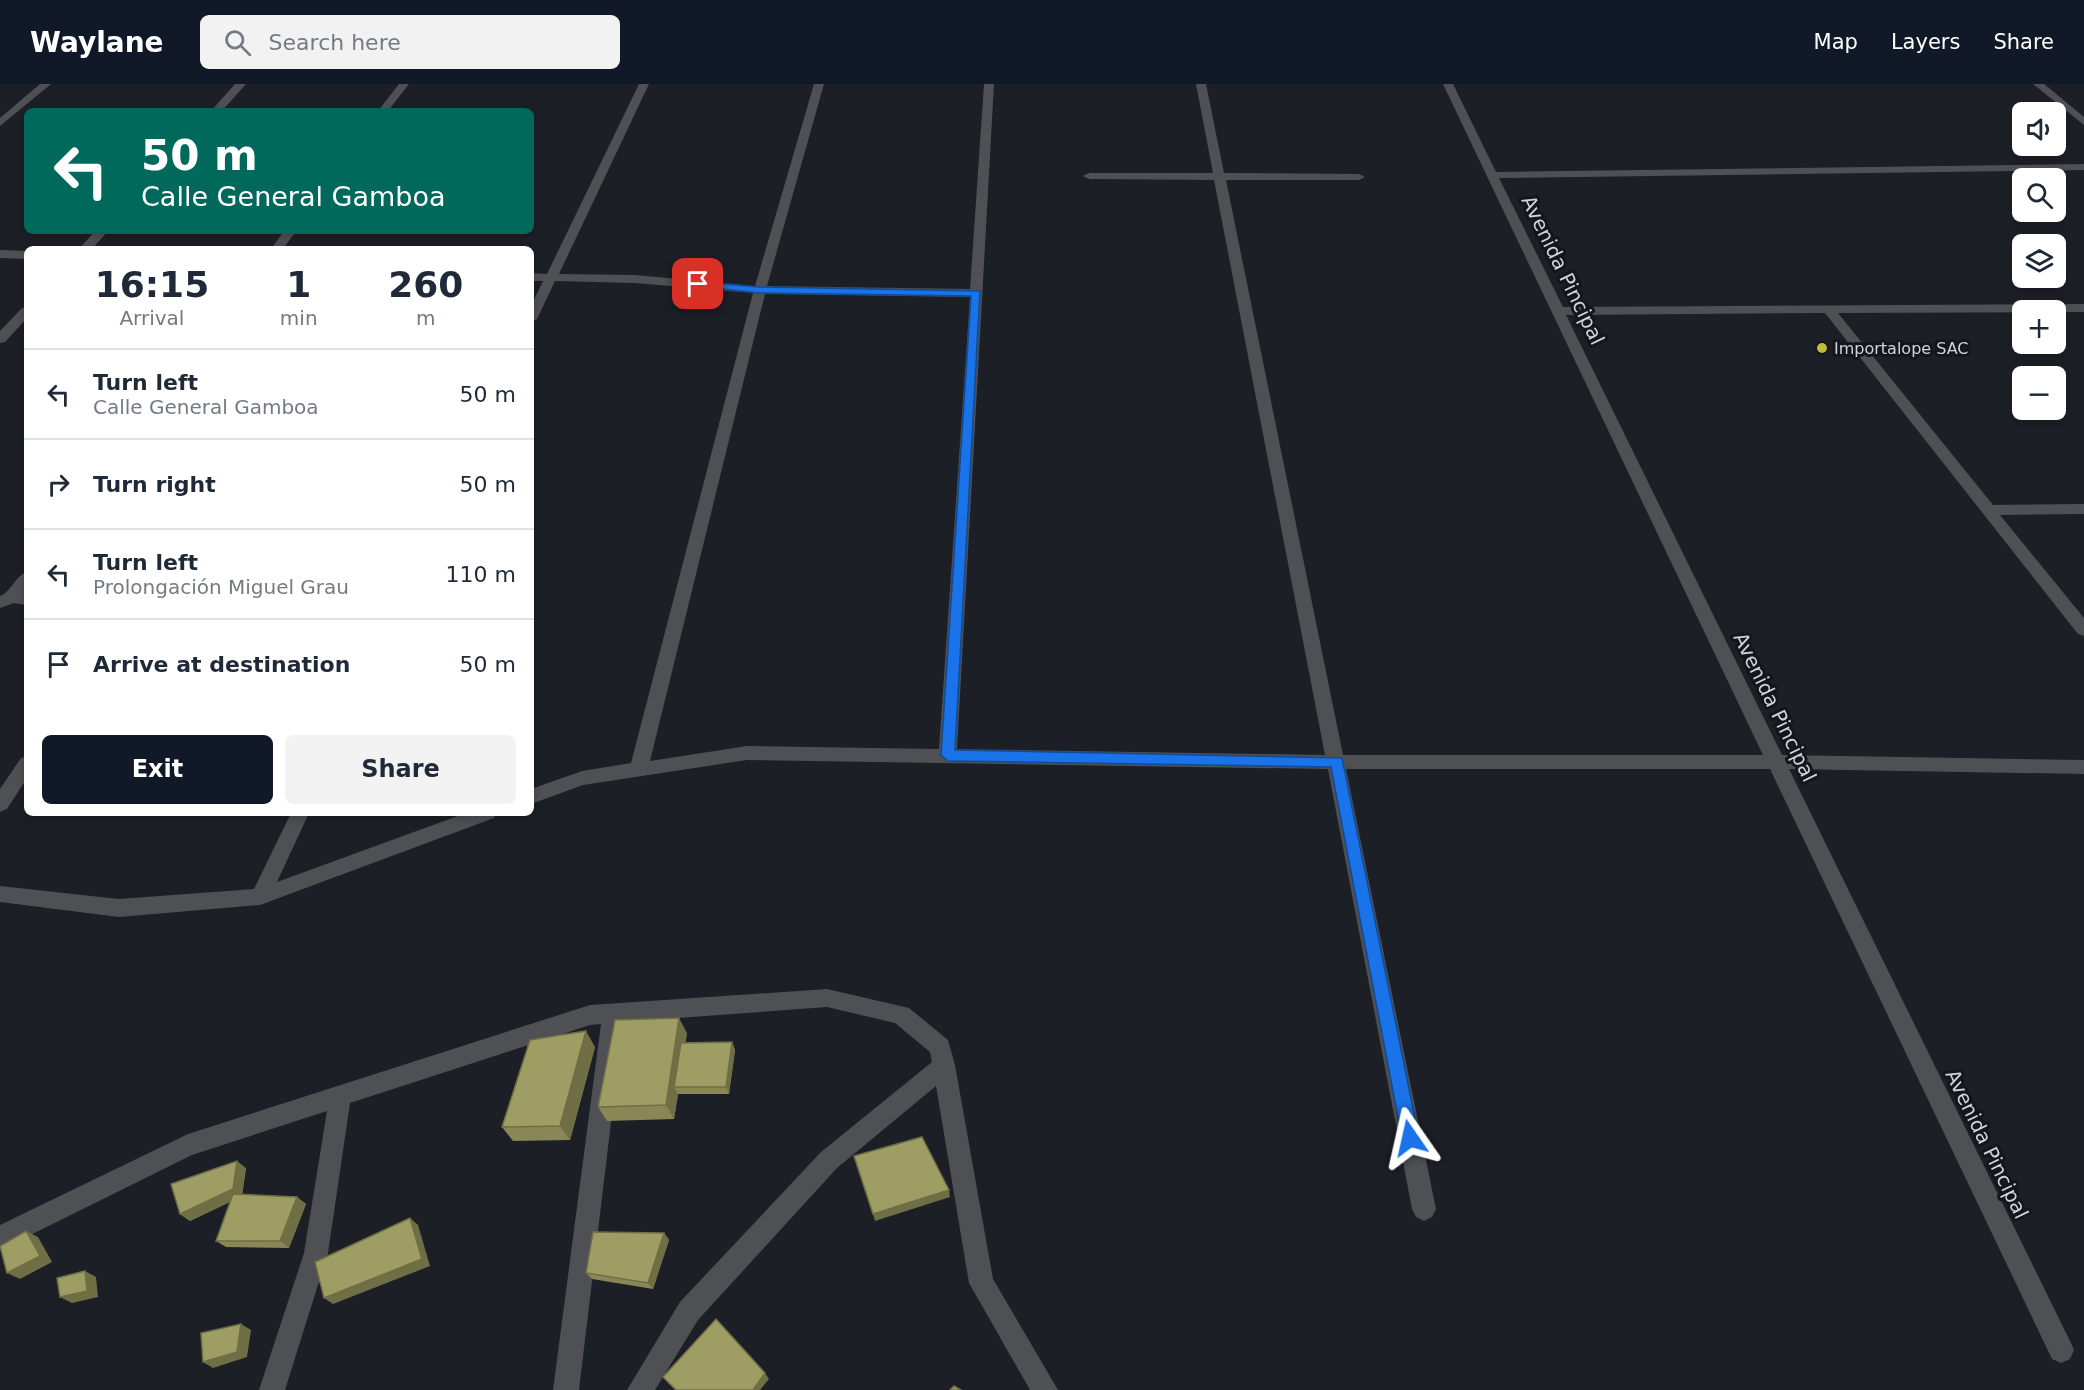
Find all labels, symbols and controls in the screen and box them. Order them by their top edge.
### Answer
search box [200,15,620,69]
text: Waylane [30,26,164,59]
icon: search [221,26,254,59]
text: Search here [269,30,401,55]
text: Map [1814,30,1858,54]
text: Layers [1891,30,1960,54]
text: Share [1993,30,2054,54]
map controls [2012,102,2066,420]
button: sound [2012,102,2066,156]
text: 50 m [141,131,258,180]
icon: left [42,132,120,210]
button: search [2012,168,2066,222]
text: Calle General Gamboa [141,181,446,212]
street label: Avenida Pincipal [1516,191,1610,349]
button: layers [2012,234,2066,288]
pin [672,258,723,309]
text: 16:15 [95,264,209,305]
text: 1 [286,264,311,305]
text: 260 [388,264,463,305]
icon: arrive [681,267,714,300]
button: + [2012,300,2066,354]
text: Arrival [119,306,184,330]
text: min [280,306,318,330]
text: m [416,306,436,330]
place label: Importalope SAC [1834,339,1969,358]
marker: Importalope SAC [1815,341,1829,355]
button: − [2012,366,2066,420]
text: Turn left [93,370,198,395]
icon: left [42,378,75,411]
text: 50 m [460,382,516,407]
text: Calle General Gamboa [93,395,319,419]
icon: right [42,468,75,501]
text: Turn right [93,472,216,497]
text: 50 m [460,472,516,497]
text: Turn left [93,550,198,575]
icon: left [42,558,75,591]
text: 110 m [446,562,516,587]
text: Prolongación Miguel Grau [93,575,349,599]
street label: Avenida Pincipal [1728,628,1822,786]
icon: arrive [42,648,75,681]
text: Arrive at destination [93,652,350,677]
text: 50 m [460,652,516,677]
button: Exit [42,735,273,804]
button: Share [285,735,516,804]
street label: Avenida Pincipal [1940,1065,2034,1223]
position arrow [1378,1106,1442,1170]

